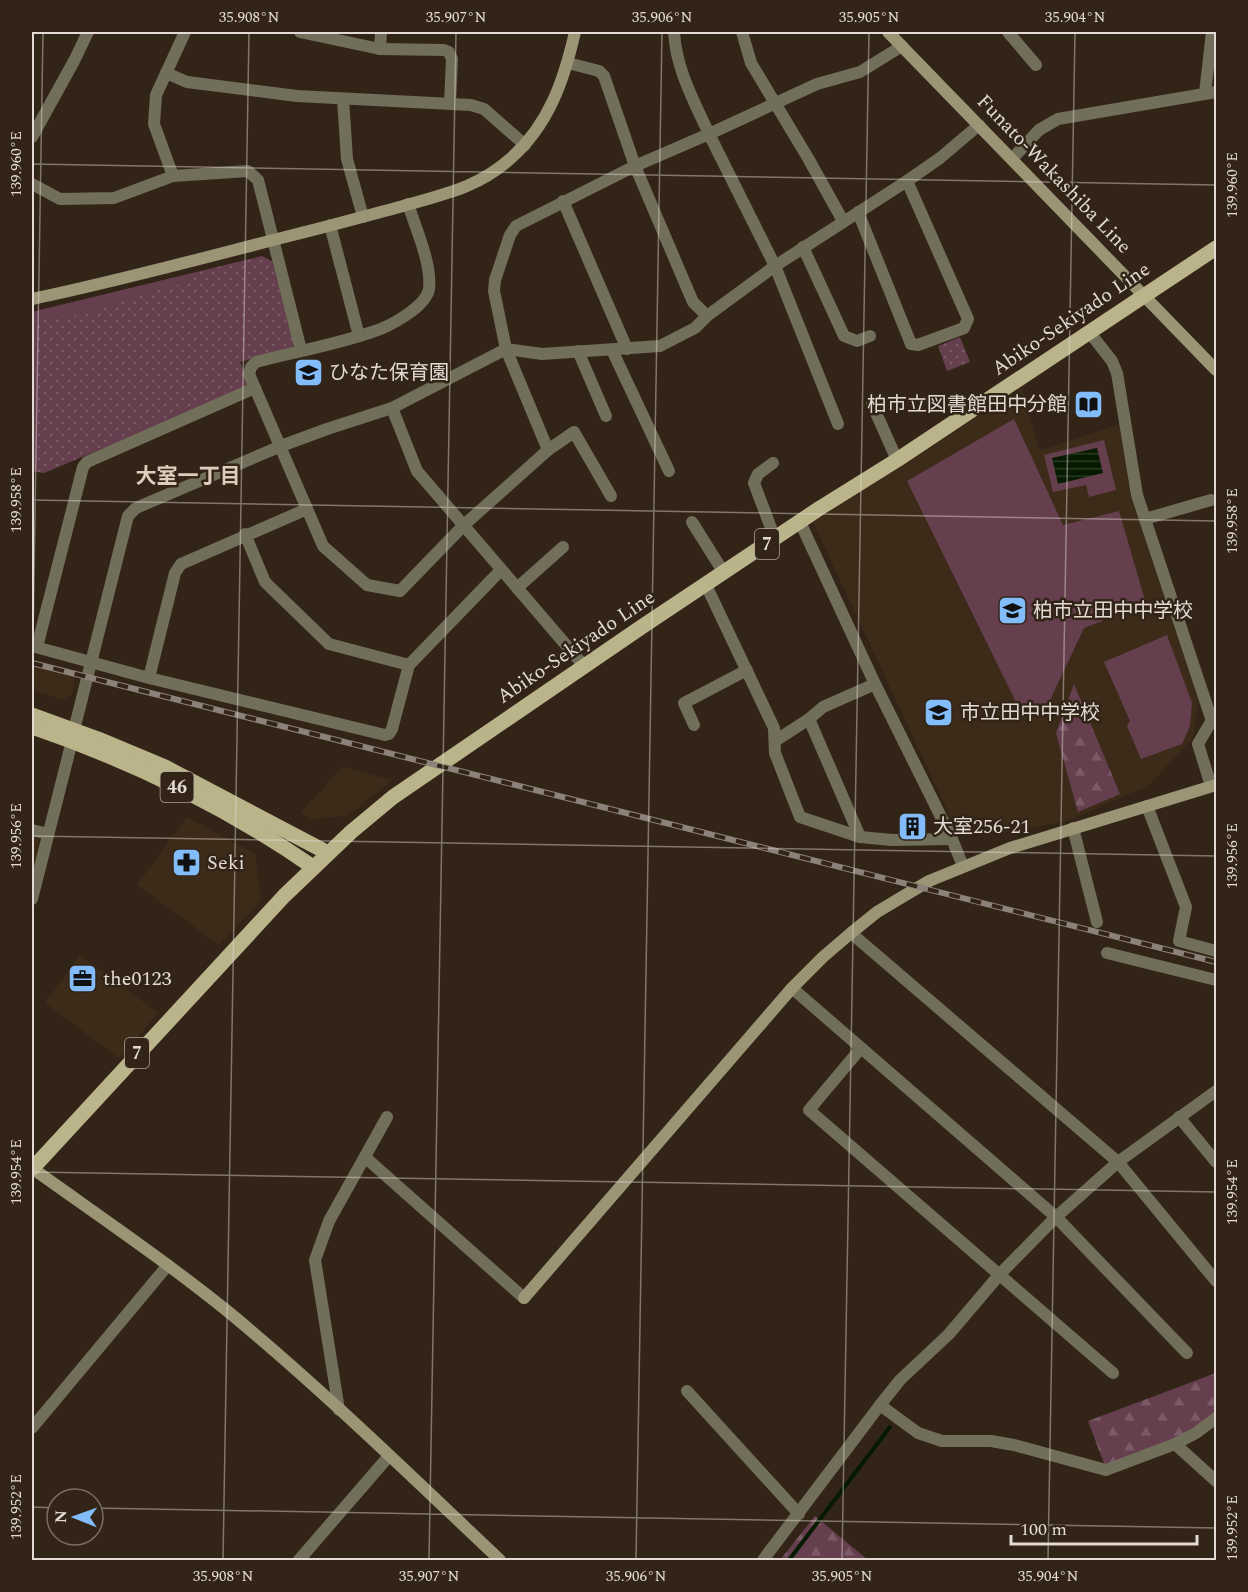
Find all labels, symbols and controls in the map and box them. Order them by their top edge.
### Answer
text: 35.908°N [219,6,279,29]
text: 35.907°N [426,6,486,29]
text: 35.906°N [632,6,692,29]
text: 35.905°N [839,6,899,29]
text: 35.904°N [1045,6,1105,29]
street label: Funato-Wakashiba Line [970,87,1138,261]
text: 139.960°E [5,131,28,197]
text: 139.960°E [1221,152,1244,218]
street label: Abiko-Sekiyado Line [986,255,1156,383]
school or university icon: ひなた保育園 [292,357,324,389]
place label: ひなた保育園 [329,358,449,388]
library icon: 柏市立図書館田中分館 [1072,389,1104,421]
place label: 柏市立図書館田中分館 [867,390,1067,420]
district label: 大室一丁目 [136,461,241,493]
text: 139.958°E [5,467,28,533]
text: 139.958°E [1221,488,1244,554]
road number: 7 [755,529,779,559]
street label: Abiko-Sekiyado Line [491,583,661,711]
school or university icon: 柏市立田中中学校 [996,595,1028,627]
place label: 柏市立田中中学校 [1033,596,1193,626]
school or university icon: 市立田中中学校 [923,697,955,729]
place label: 市立田中中学校 [960,698,1100,728]
road number: 46 [160,772,194,802]
text: 139.956°E [5,803,28,869]
building icon: 大室256-21 [896,811,928,843]
place label: 大室256-21 [933,812,1031,842]
text: 139.956°E [1221,823,1244,889]
pharmacy icon: Seki [170,847,202,879]
place label: Seki [207,848,245,878]
office icon: the0123 [66,963,98,995]
place label: the0123 [103,964,171,994]
road number: 7 [125,1038,149,1068]
text: 139.954°E [5,1139,28,1205]
text: 139.954°E [1221,1159,1244,1225]
text: 139.952°E [5,1474,28,1540]
north arrow [45,1487,105,1547]
text: 139.952°E [1221,1495,1244,1561]
scale bar [1011,1508,1197,1546]
text: N [49,1510,73,1523]
text: 100 m [1020,1516,1067,1543]
text: 35.908°N [193,1565,253,1588]
text: 35.907°N [399,1565,459,1588]
text: 35.906°N [606,1565,666,1588]
text: 35.905°N [812,1565,872,1588]
text: 35.904°N [1018,1565,1078,1588]

